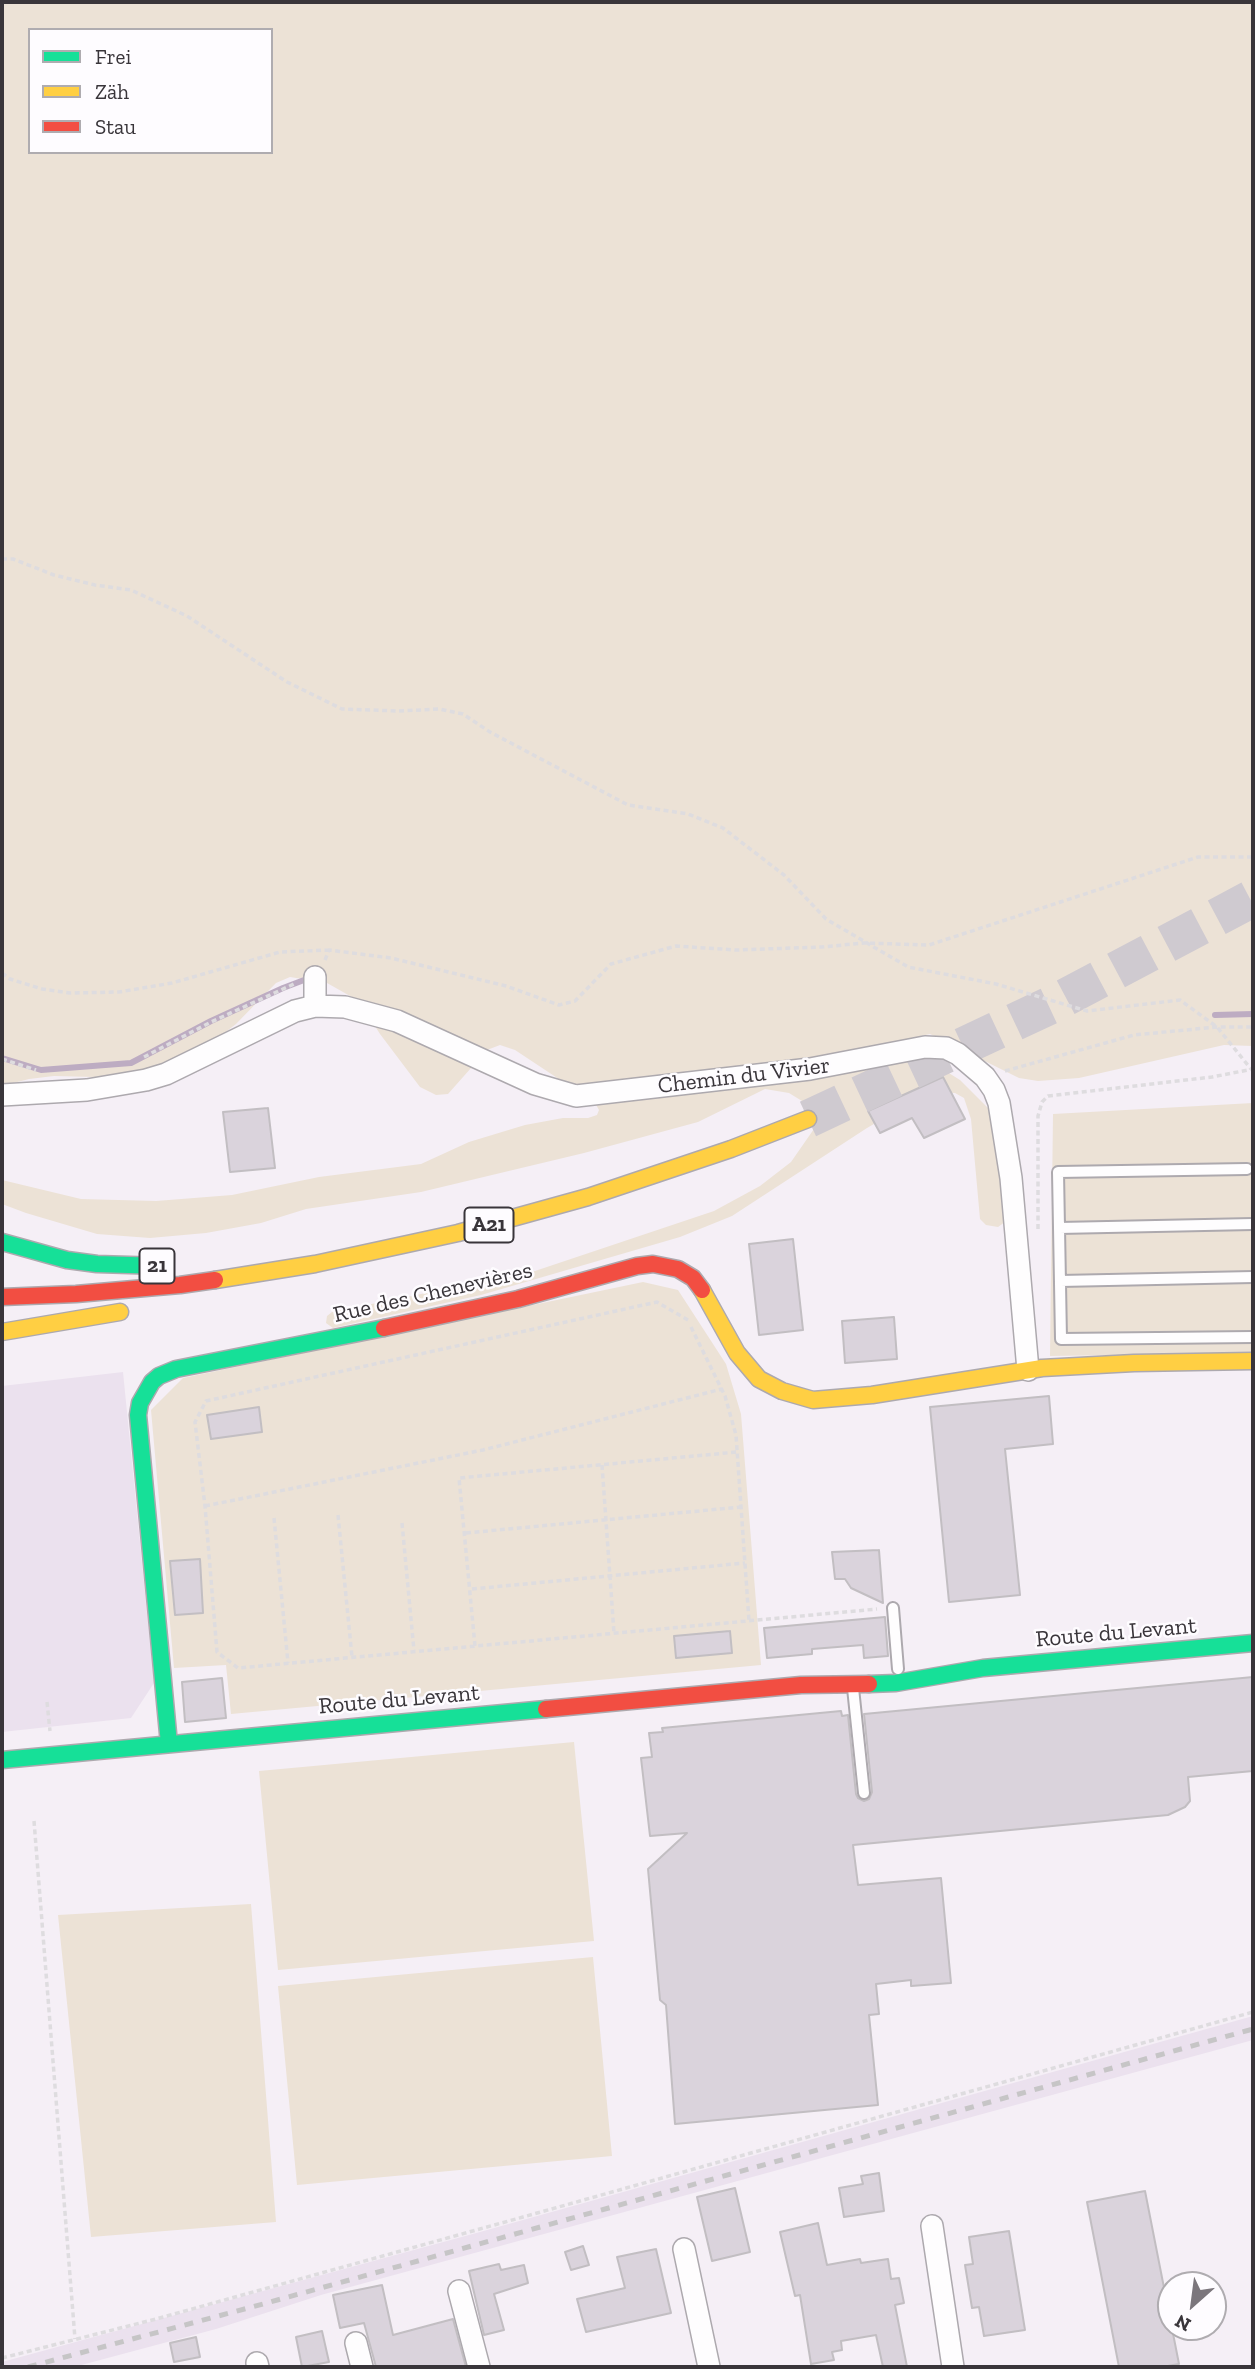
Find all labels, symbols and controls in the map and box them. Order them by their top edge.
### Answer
legend [28,28,273,154]
text: Frei [95,44,131,69]
text: Zäh [95,79,129,104]
text: Stau [95,114,136,139]
street label: Chemin du Vivier [656,1052,832,1100]
road number: A21 [464,1208,514,1242]
road number: 21 [140,1248,174,1284]
street label: Rue des Chenevières [331,1257,535,1329]
street label: Route du Levant [1034,1612,1198,1654]
street label: Route du Levant [317,1679,481,1721]
north arrow [1157,2271,1227,2341]
text: N [1171,2310,1195,2337]

